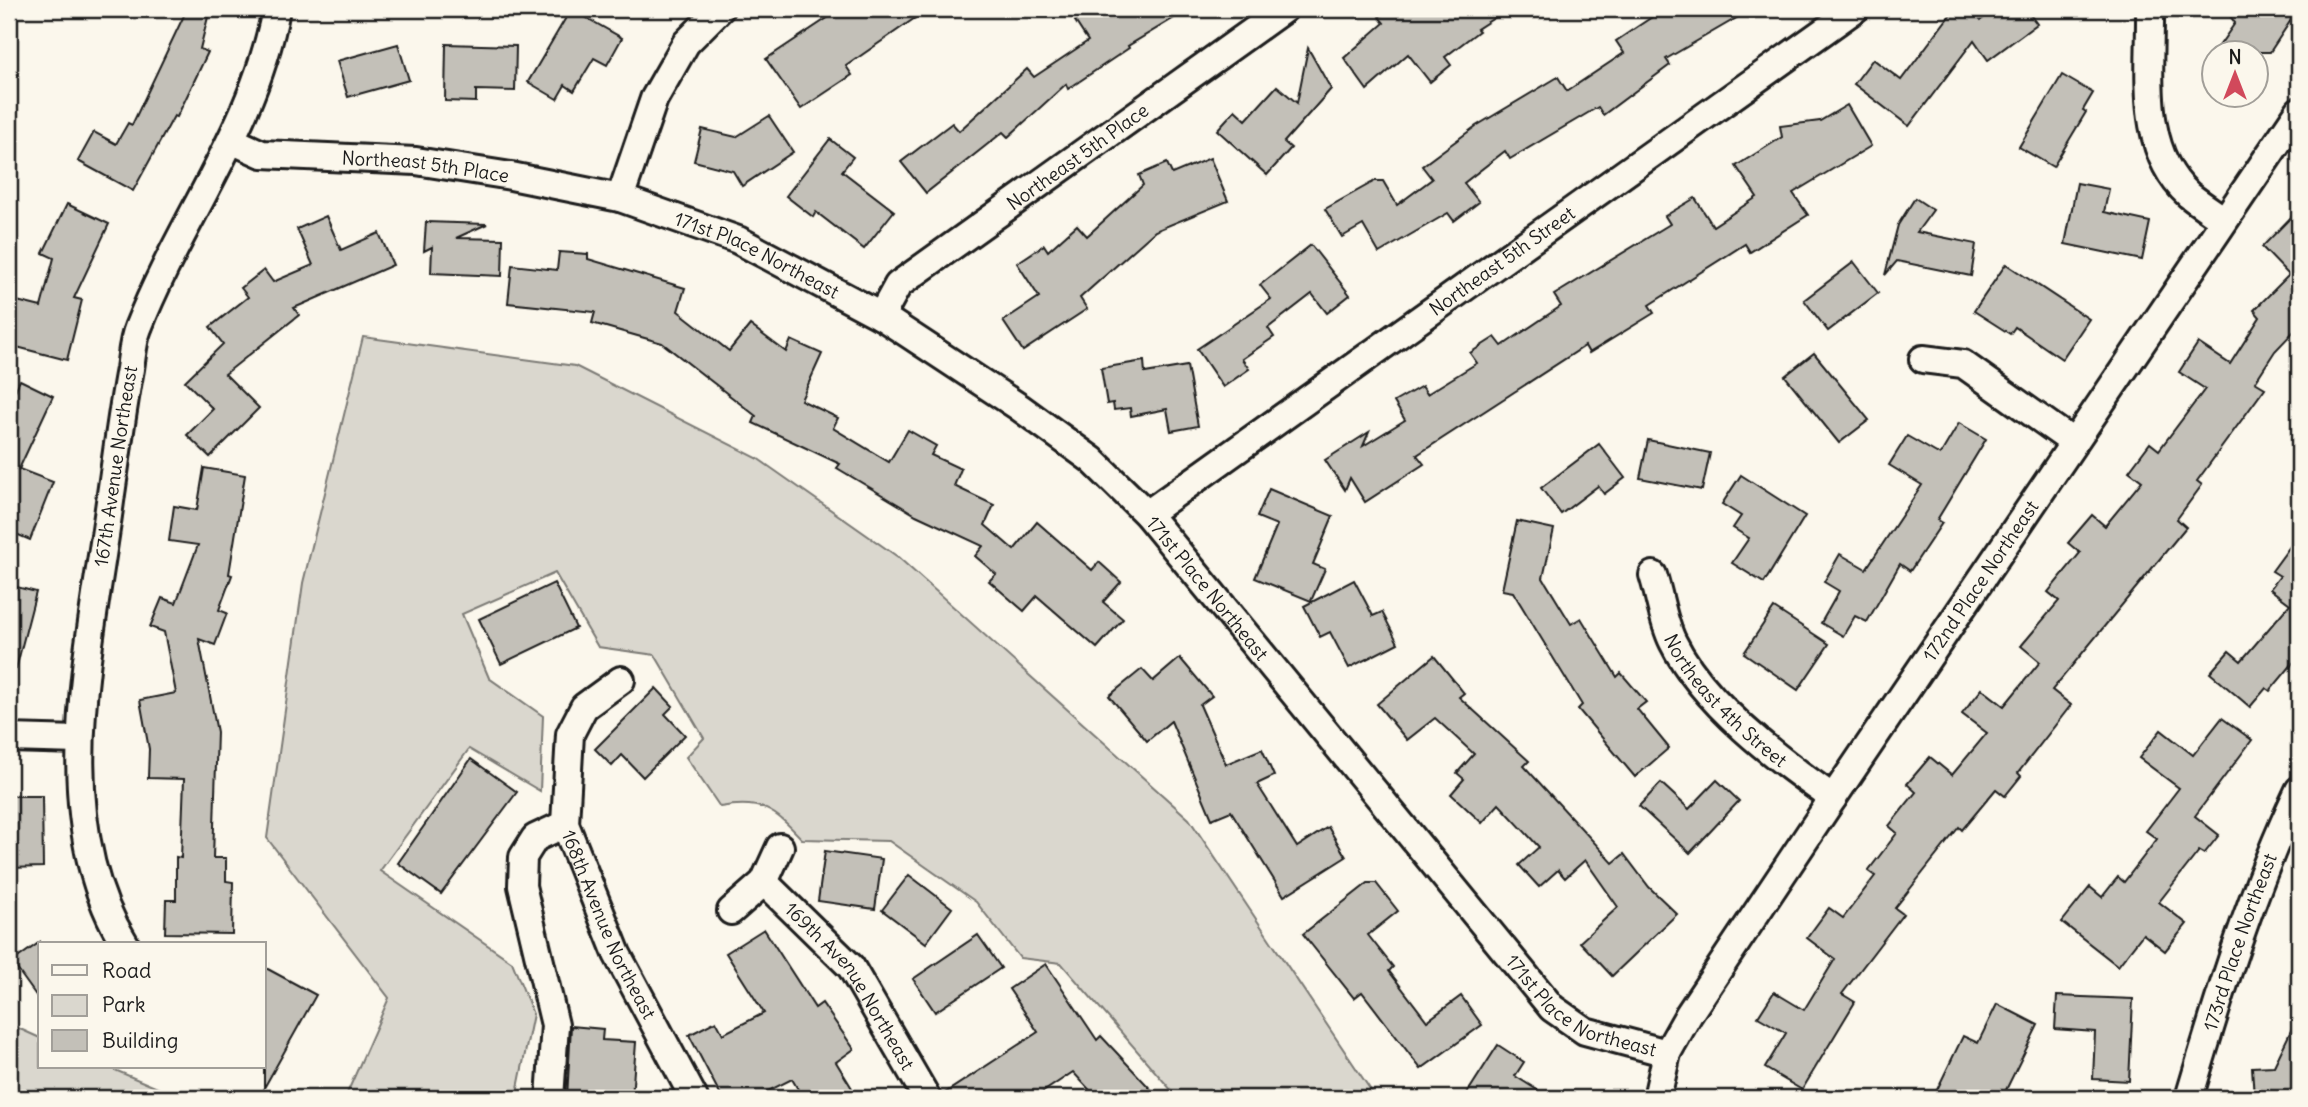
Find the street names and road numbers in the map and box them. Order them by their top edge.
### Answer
street label: Northeast 5th Place [1002,98,1153,215]
street label: Northeast 5th Place [341,146,511,188]
street label: Northeast 5th Street [1425,201,1579,321]
street label: 171st Place Northeast [671,206,843,304]
street label: 167th Avenue Northeast [88,364,142,568]
street label: 172nd Place Northeast [1917,495,2044,666]
street label: 171st Place Northeast [1141,511,1274,665]
street label: Northeast 4th Street [1659,630,1792,772]
street label: 168th Avenue Northeast [557,826,662,1023]
street label: 173rd Place Northeast [2198,850,2282,1034]
street label: 169th Avenue Northeast [780,897,920,1074]
street label: 171st Place Northeast [1501,949,1659,1062]

